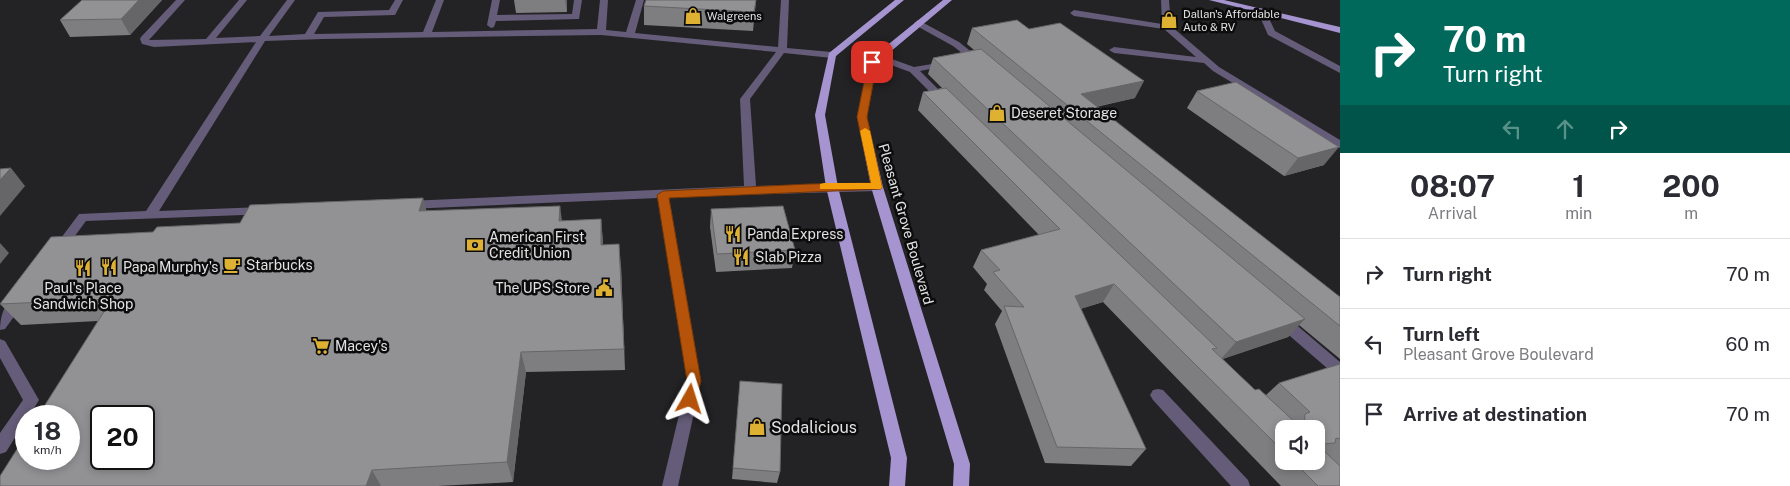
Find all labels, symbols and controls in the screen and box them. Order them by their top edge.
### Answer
shop icon: Walgreens [683,6,703,26]
place label: Dallan's Affordable Auto & RV [1183,8,1280,33]
place label: Walgreens [707,10,762,22]
shop icon: Dallan's Affordable Auto & RV [1159,10,1179,30]
text: 70 m [1443,19,1526,60]
icon: right [1360,20,1425,85]
pin [851,41,893,83]
icon: arrive [858,48,886,76]
text: Turn right [1443,61,1543,87]
shop icon: Deseret Storage [987,103,1007,123]
place label: Deseret Storage [1011,105,1117,121]
icon: left [1498,115,1526,143]
icon: ahead [1551,115,1579,143]
icon: right [1604,115,1632,143]
street label: Pleasant Grove Boulevard [875,142,937,306]
text: 08:07 [1410,168,1495,204]
text: 1 [1572,168,1585,204]
text: 200 [1662,168,1720,204]
text: Arrival [1428,204,1477,223]
text: min [1565,204,1592,223]
text: m [1684,204,1698,223]
restaurant icon: Panda Express [723,224,743,244]
place label: Panda Express [747,226,843,242]
place label: American First Credit Union [489,229,584,261]
bank icon: American First Credit Union [465,235,485,255]
restaurant icon: Slab Pizza [731,247,751,267]
place label: Slab Pizza [755,249,822,265]
cafe icon: Starbucks [222,255,242,275]
restaurant icon: Papa Murphy's [99,257,119,277]
place label: Starbucks [246,257,312,273]
restaurant icon: Paul's Place Sandwich Shop [73,258,93,278]
place label: Papa Murphy's [123,259,218,275]
icon: right [1360,260,1388,288]
text: Turn right [1403,263,1492,285]
text: 70 m [1726,263,1770,285]
public building icon: The UPS Store [594,278,614,298]
place label: Paul's Place Sandwich Shop [33,280,133,312]
place label: The UPS Store [495,280,590,296]
text: Turn left [1403,323,1480,345]
icon: left [1360,330,1388,358]
text: 60 m [1726,333,1770,355]
supermarket icon: Macey's [311,336,331,356]
place label: Macey's [335,338,388,354]
text: Pleasant Grove Boulevard [1403,345,1594,364]
position arrow [663,372,715,424]
icon: arrive [1360,400,1388,428]
text: Arrive at destination [1403,403,1587,425]
text: 70 m [1726,403,1770,425]
speed limit sign: 20 [90,405,155,470]
text: 18 [34,416,61,446]
shop icon: Sodalicious [747,417,767,437]
place label: Sodalicious [771,418,857,437]
map controls [1275,420,1325,470]
button: sound [1275,420,1325,470]
text: km/h [33,443,62,457]

